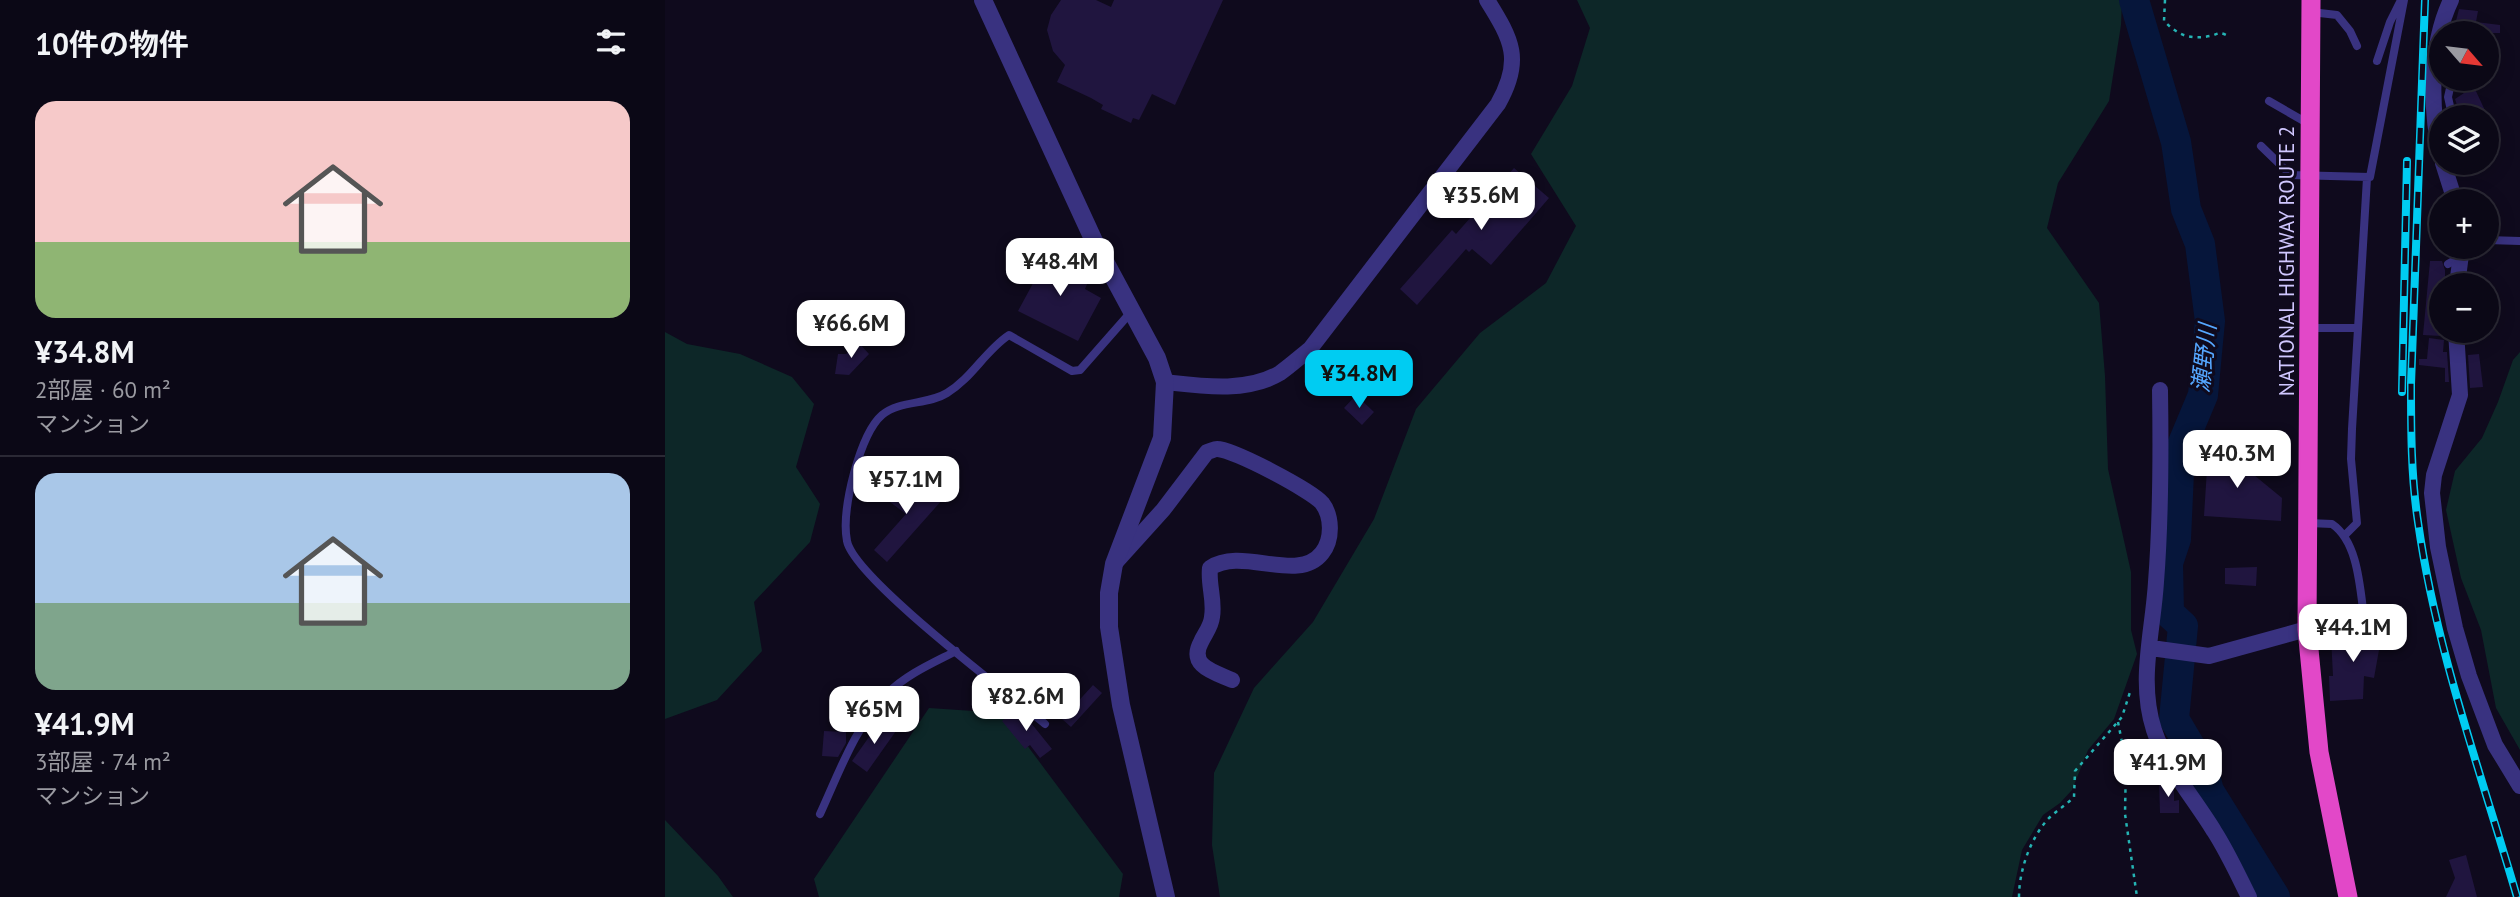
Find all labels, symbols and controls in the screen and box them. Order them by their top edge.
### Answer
north arrow [2429,21,2499,91]
map controls [2429,21,2499,343]
icon: filters [592,23,630,61]
text: 10件の物件 [35,24,189,63]
button: layers [2429,105,2499,175]
street label: NATIONAL HIGHWAY ROUTE 2 [2273,126,2300,396]
icon: home [270,146,396,272]
pin: ¥35.6M [1424,173,1538,232]
text: ¥35.6M [1443,180,1519,209]
button: + [2429,189,2499,259]
pin: ¥48.4M [1003,238,1117,298]
text: ¥48.4M [1022,246,1098,275]
button: − [2429,273,2499,343]
pin: ¥66.6M [794,300,908,360]
text: ¥66.6M [813,308,889,337]
water label: 瀬野川 [2185,319,2222,394]
text: ¥34.8M [35,332,134,371]
pin: ¥34.8M [1302,350,1416,410]
text: ¥34.8M [1321,358,1397,387]
text: 2部屋 · 60 m² [35,375,171,404]
text: マンション [35,409,150,438]
pin: ¥40.3M [2180,430,2294,490]
text: ¥40.3M [2199,438,2275,467]
pin: ¥57.1M [849,456,963,516]
text: ¥57.1M [869,464,943,493]
icon: home [270,518,396,644]
pin: ¥44.1M [2296,604,2410,664]
text: ¥44.1M [2315,612,2391,641]
pin: ¥82.6M [969,674,1083,733]
text: ¥82.6M [988,681,1064,710]
pin: ¥65M [833,686,915,746]
text: ¥65M [845,694,903,723]
text: ¥41.9M [35,704,134,743]
pin: ¥41.9M [2111,740,2225,799]
text: 3部屋 · 74 m² [35,747,171,776]
text: ¥41.9M [2130,747,2206,776]
text: マンション [35,781,150,810]

